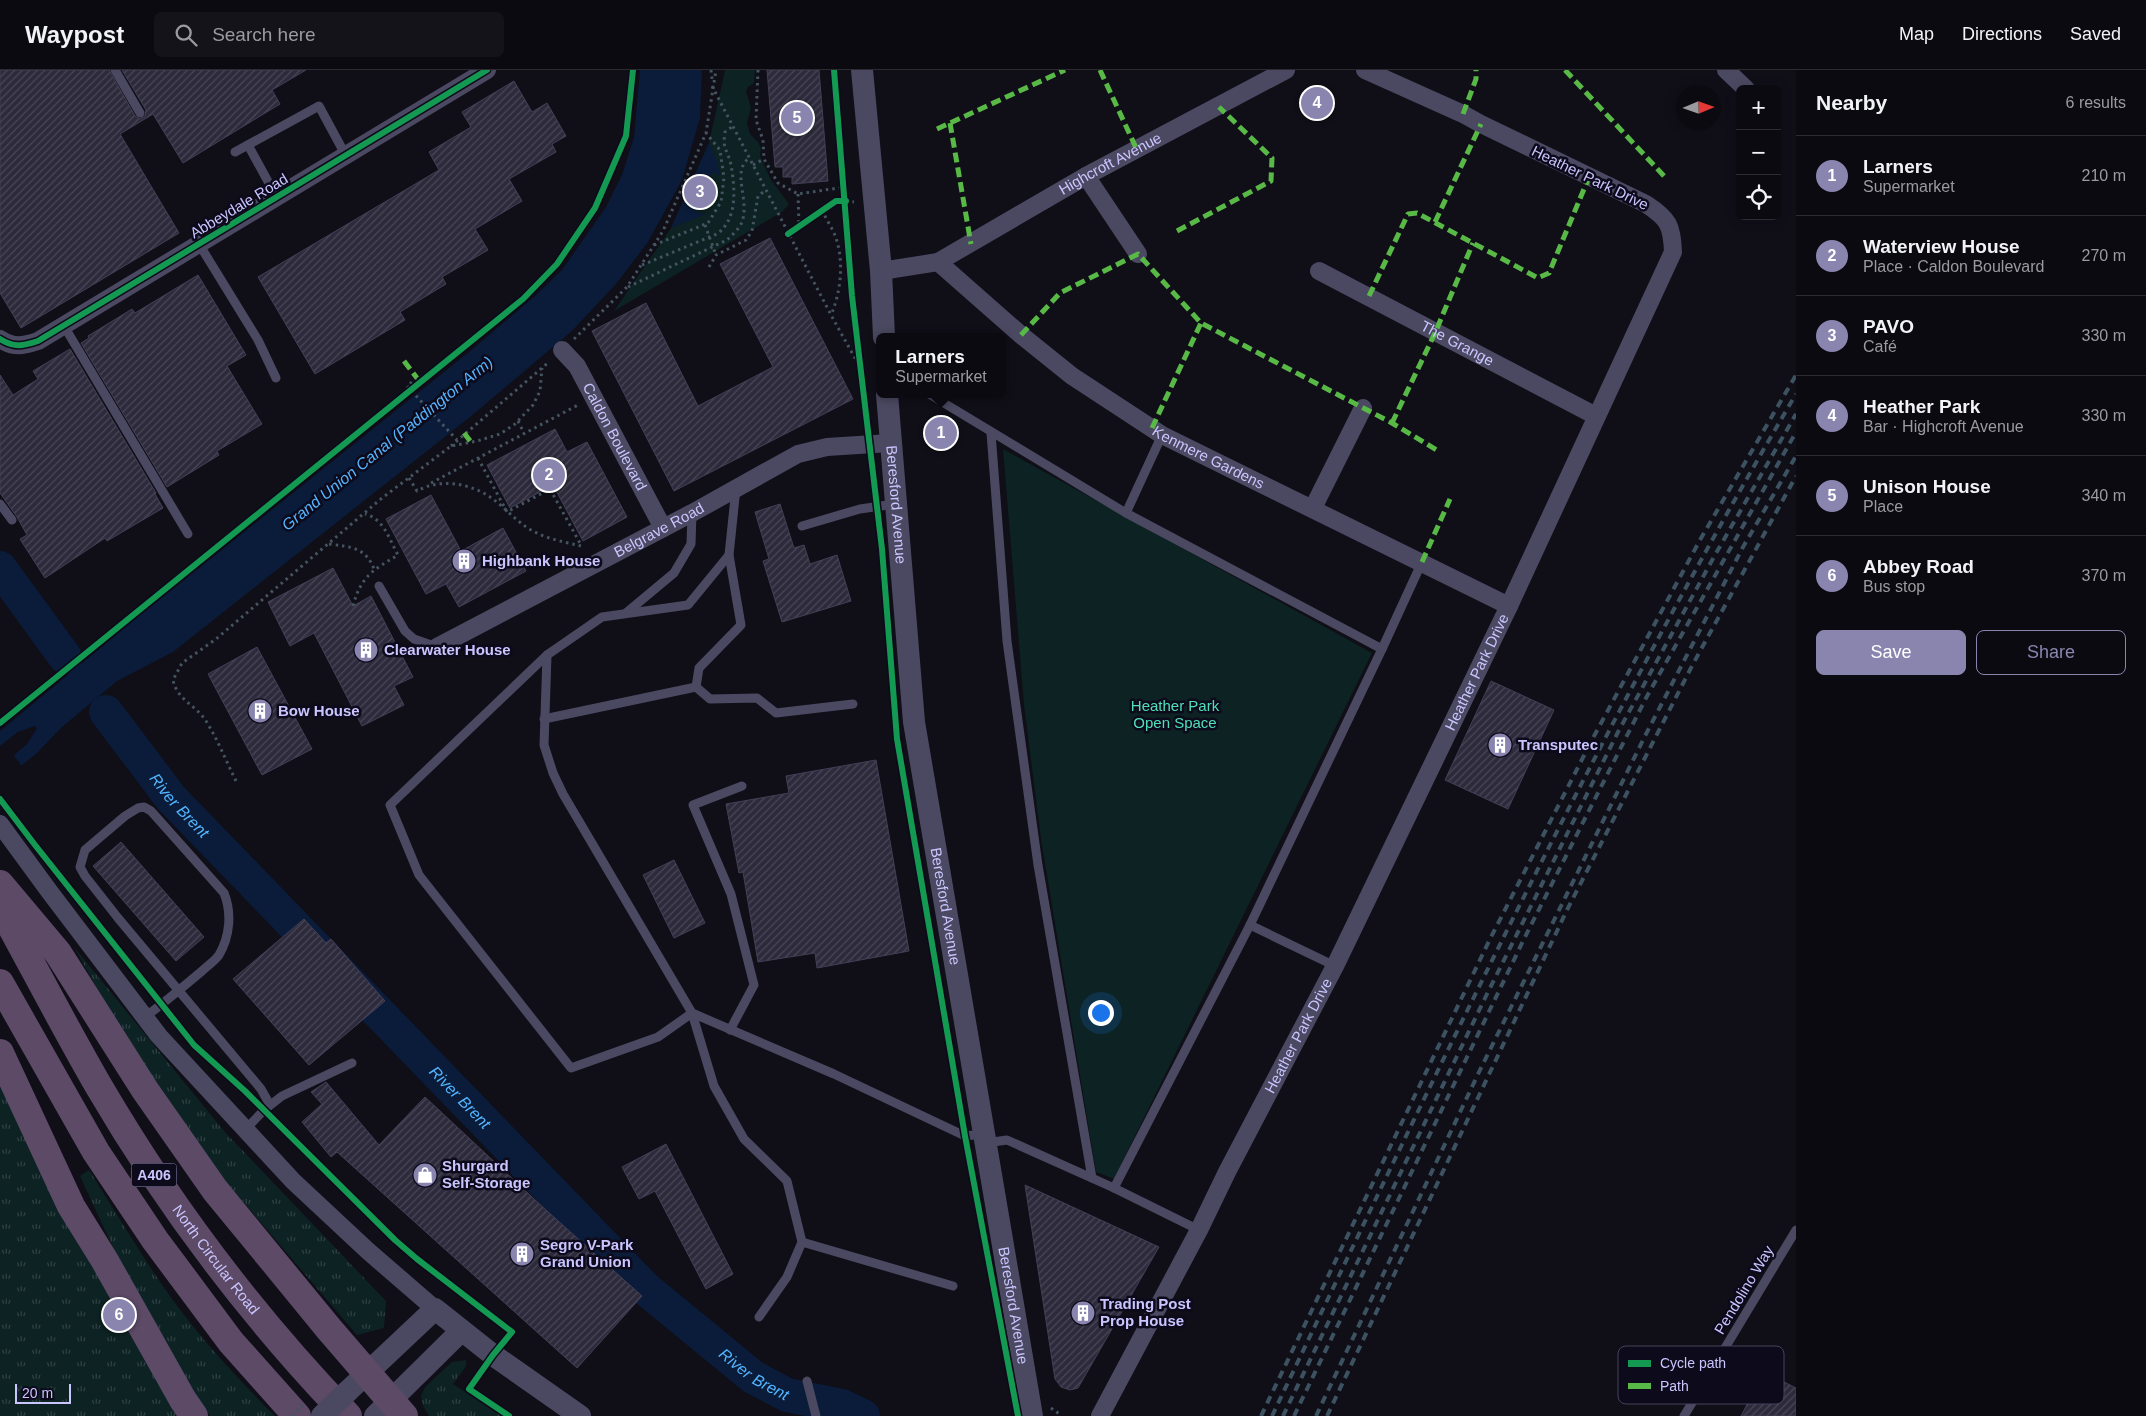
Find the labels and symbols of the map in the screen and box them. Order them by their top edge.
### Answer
pin: 4 [1301,84,1333,122]
north arrow [1676,85,1721,130]
pin: 5 [781,99,813,137]
street label: Highcroft Avenue [1056,129,1164,198]
street label: Heather Park Drive [1529,142,1651,213]
street label: Abbeydale Road [187,170,291,241]
pin: 3 [684,173,716,211]
street label: The Grange [1418,317,1497,369]
water label: Grand Union Canal (Paddington Arm) [279,353,496,534]
street label: Caldon Boulevard [580,380,650,493]
pin: 1 [925,414,957,452]
street label: Kenmere Gardens [1149,422,1267,492]
street label: Beresford Avenue [883,445,910,565]
pin: 2 [533,456,565,494]
street label: Belgrave Road [611,499,707,560]
building icon: Highbank House [451,548,477,574]
place label: Highbank House [482,552,600,569]
street label: Heather Park Drive [1441,611,1512,733]
building icon: Clearwater House [353,637,379,663]
place label: Clearwater House [384,641,511,658]
park label: Heather Park Open Space [1131,697,1220,731]
building icon: Bow House [247,698,273,724]
place label: Bow House [278,702,360,719]
building icon: Transputec [1487,732,1513,758]
place label: Transputec [1518,736,1598,753]
water label: River Brent [146,770,213,841]
street label: Beresford Avenue [927,846,964,966]
street label: Heather Park Drive [1261,975,1335,1096]
your location [1088,1000,1114,1026]
water label: River Brent [426,1063,494,1133]
place label: Shurgard Self-Storage [442,1157,530,1191]
shop icon: Shurgard Self-Storage [412,1162,438,1188]
road number: A406 [132,1164,176,1186]
street label: North Circular Road [169,1202,263,1317]
place label: Segro V-Park Grand Union [540,1236,634,1270]
building icon: Segro V-Park Grand Union [509,1241,535,1267]
street label: Pendolino Way [1710,1242,1777,1337]
street label: Beresford Avenue [995,1245,1032,1366]
place label: Trading Post Prop House [1100,1295,1191,1329]
pin: 6 [103,1296,135,1334]
building icon: Trading Post Prop House [1070,1300,1096,1326]
water label: River Brent [716,1345,792,1404]
legend [1618,1346,1784,1404]
text: Cycle path [1660,1355,1726,1371]
text: Path [1660,1378,1689,1394]
scale bar [15,1381,71,1404]

